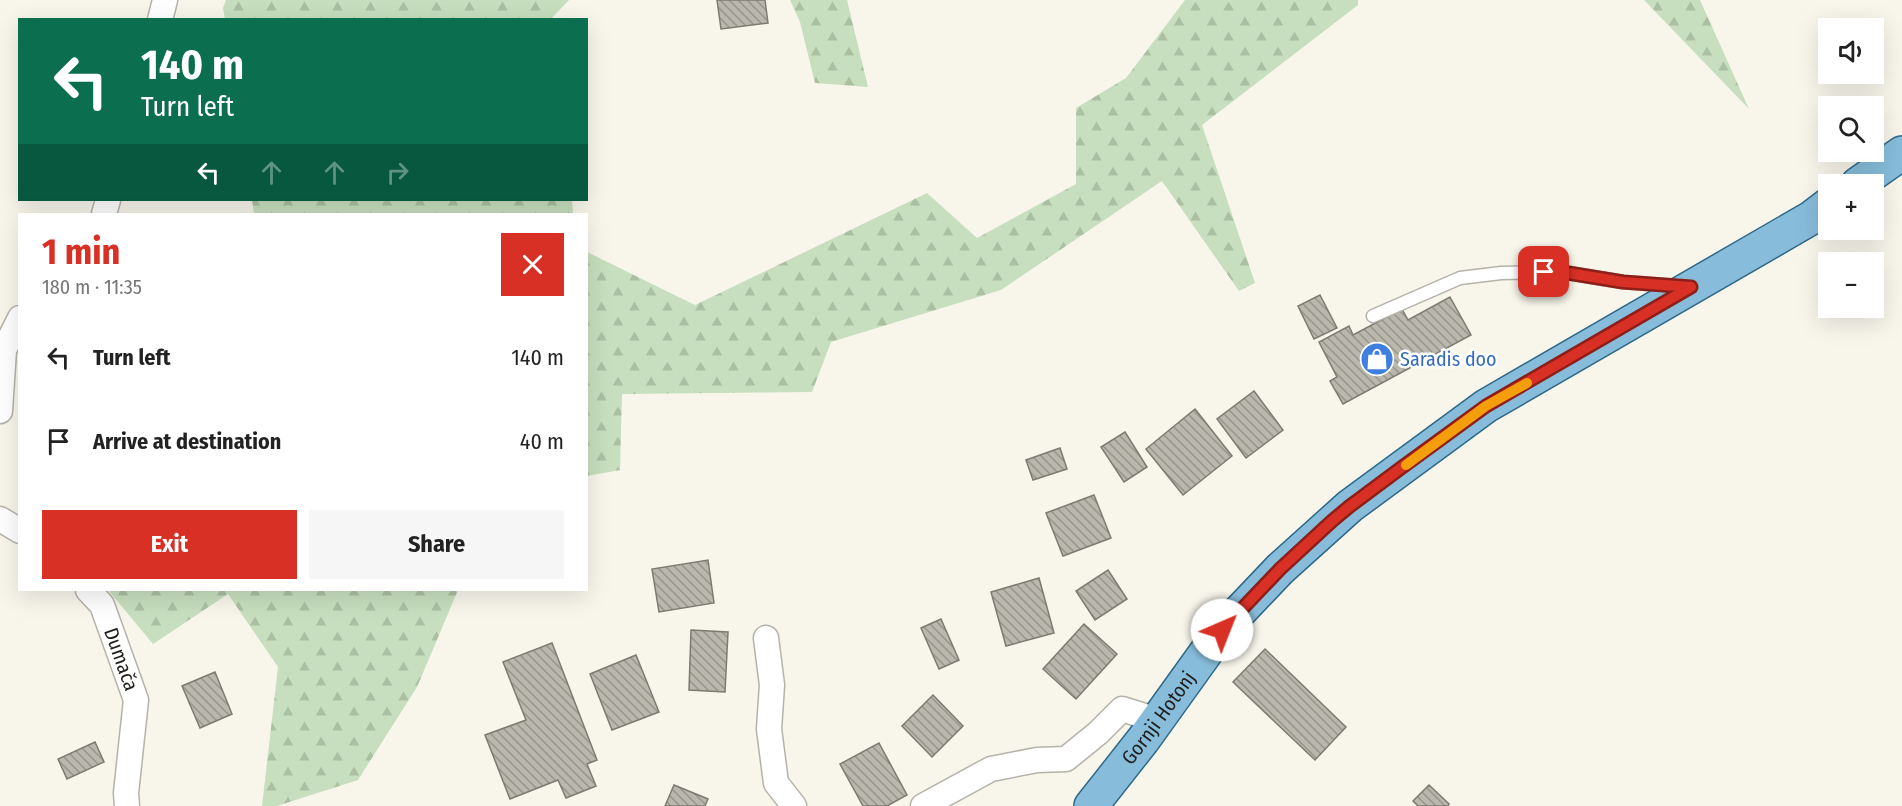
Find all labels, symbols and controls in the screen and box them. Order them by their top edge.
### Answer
map controls [1818,18,1884,318]
button: sound [1818,18,1884,84]
text: 140 m [141,40,244,90]
icon: left [42,42,120,120]
text: Turn left [141,91,234,123]
button: search [1818,96,1884,162]
icon: left [192,156,225,189]
icon: ahead [255,156,288,189]
icon: ahead [318,156,351,189]
icon: right [381,156,414,189]
button: + [1818,174,1884,240]
text: 1 min [42,230,120,274]
button: close [501,233,564,296]
pin [1518,246,1569,297]
button: − [1818,252,1884,318]
icon: arrive [1527,255,1560,288]
text: 180 m · 11:35 [42,275,142,299]
icon: left [42,341,75,374]
shop icon: Saradis doo [1359,341,1395,377]
text: Turn left [93,344,171,371]
text: 140 m [511,344,564,371]
place label: Saradis doo [1400,347,1497,371]
icon: arrive [42,425,75,458]
text: Arrive at destination [93,428,281,455]
text: 40 m [520,428,564,455]
button: Exit [42,510,297,579]
button: Share [309,510,564,579]
position arrow [1190,598,1254,662]
street label: Dumača [99,624,144,694]
street label: Gornji Hotonj [1116,667,1200,769]

